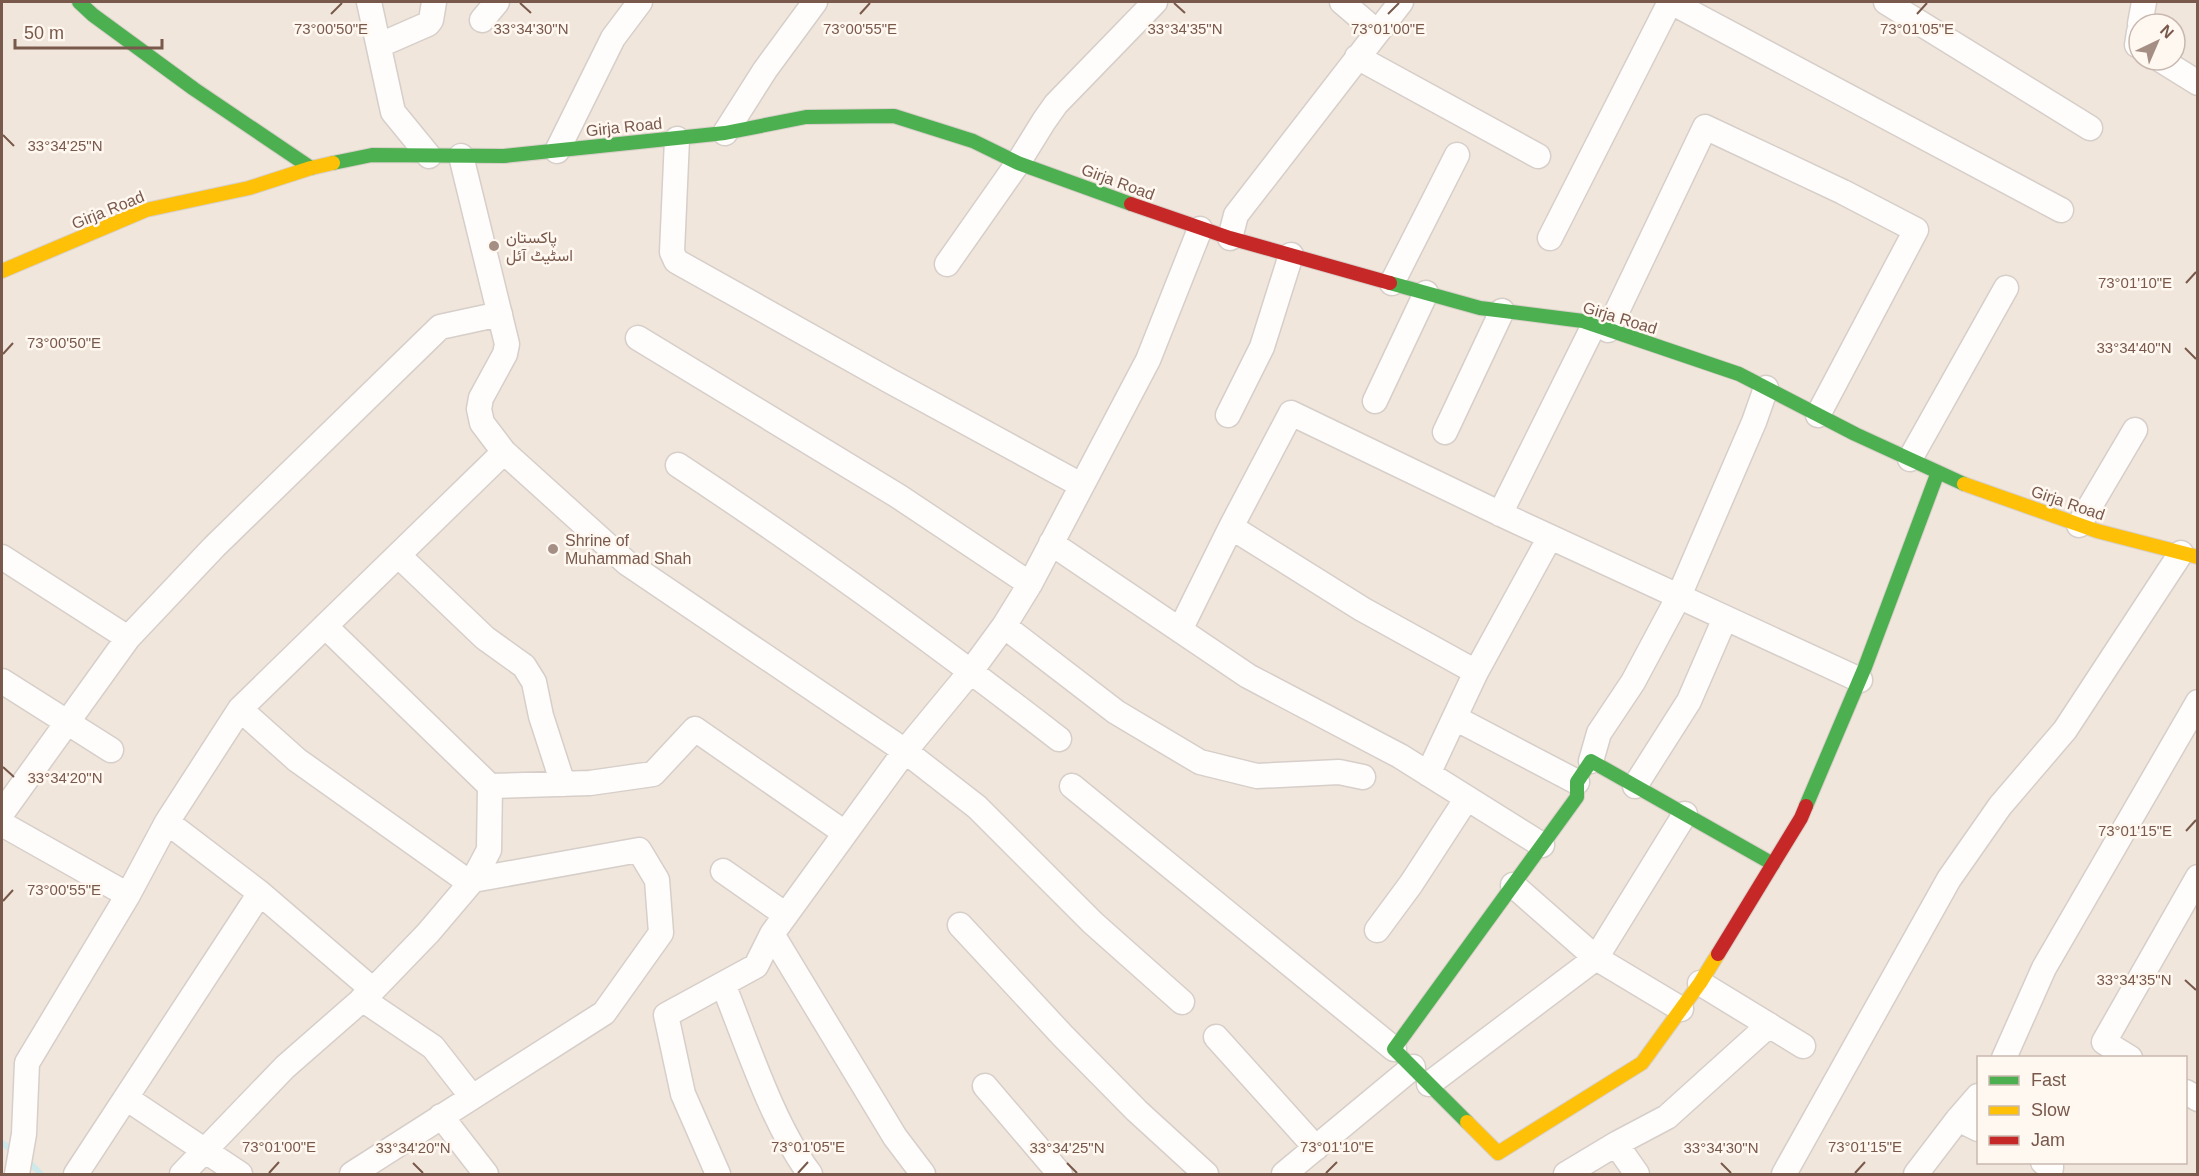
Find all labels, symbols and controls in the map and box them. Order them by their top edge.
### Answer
scale bar [15,12,162,50]
north arrow [2127,12,2187,72]
text: 73°00'50"E [294,20,368,37]
text: 33°34'30"N [493,20,569,37]
text: 73°00'55"E [823,20,897,37]
text: 33°34'35"N [1147,20,1223,37]
text: 73°01'00"E [1351,20,1425,37]
text: 73°01'05"E [1880,20,1954,37]
text: N [2157,21,2177,42]
text: 50 m [24,23,64,43]
street label: Girja Road [585,115,663,139]
text: 33°34'25"N [27,137,103,154]
street label: Girja Road [1079,161,1157,203]
street label: Girja Road [69,188,147,232]
place label: پاکستان اسٹیٹ آئل [506,229,573,266]
marker: پاکستان اسٹیٹ آئل [487,239,501,253]
text: 73°01'10"E [2098,274,2172,291]
street label: Girja Road [1581,299,1659,337]
text: 73°00'50"E [27,334,101,351]
text: 33°34'40"N [2096,339,2172,356]
street label: Girja Road [2029,483,2107,523]
place label: Shrine of Muhammad Shah [565,532,691,567]
marker: Shrine of Muhammad Shah [546,542,560,556]
text: 33°34'20"N [27,769,103,786]
text: 73°01'15"E [2098,822,2172,839]
text: 73°00'55"E [27,881,101,898]
text: 33°34'35"N [2096,971,2172,988]
legend [1977,1056,2187,1164]
text: Fast [2031,1070,2066,1090]
text: Slow [2031,1100,2071,1120]
text: Jam [2031,1130,2065,1150]
text: 73°01'00"E [242,1138,316,1155]
text: 73°01'05"E [771,1138,845,1155]
text: 73°01'10"E [1300,1138,1374,1155]
text: 73°01'15"E [1828,1138,1902,1155]
text: 33°34'20"N [375,1139,451,1156]
text: 33°34'25"N [1029,1139,1105,1156]
text: 33°34'30"N [1683,1139,1759,1156]

